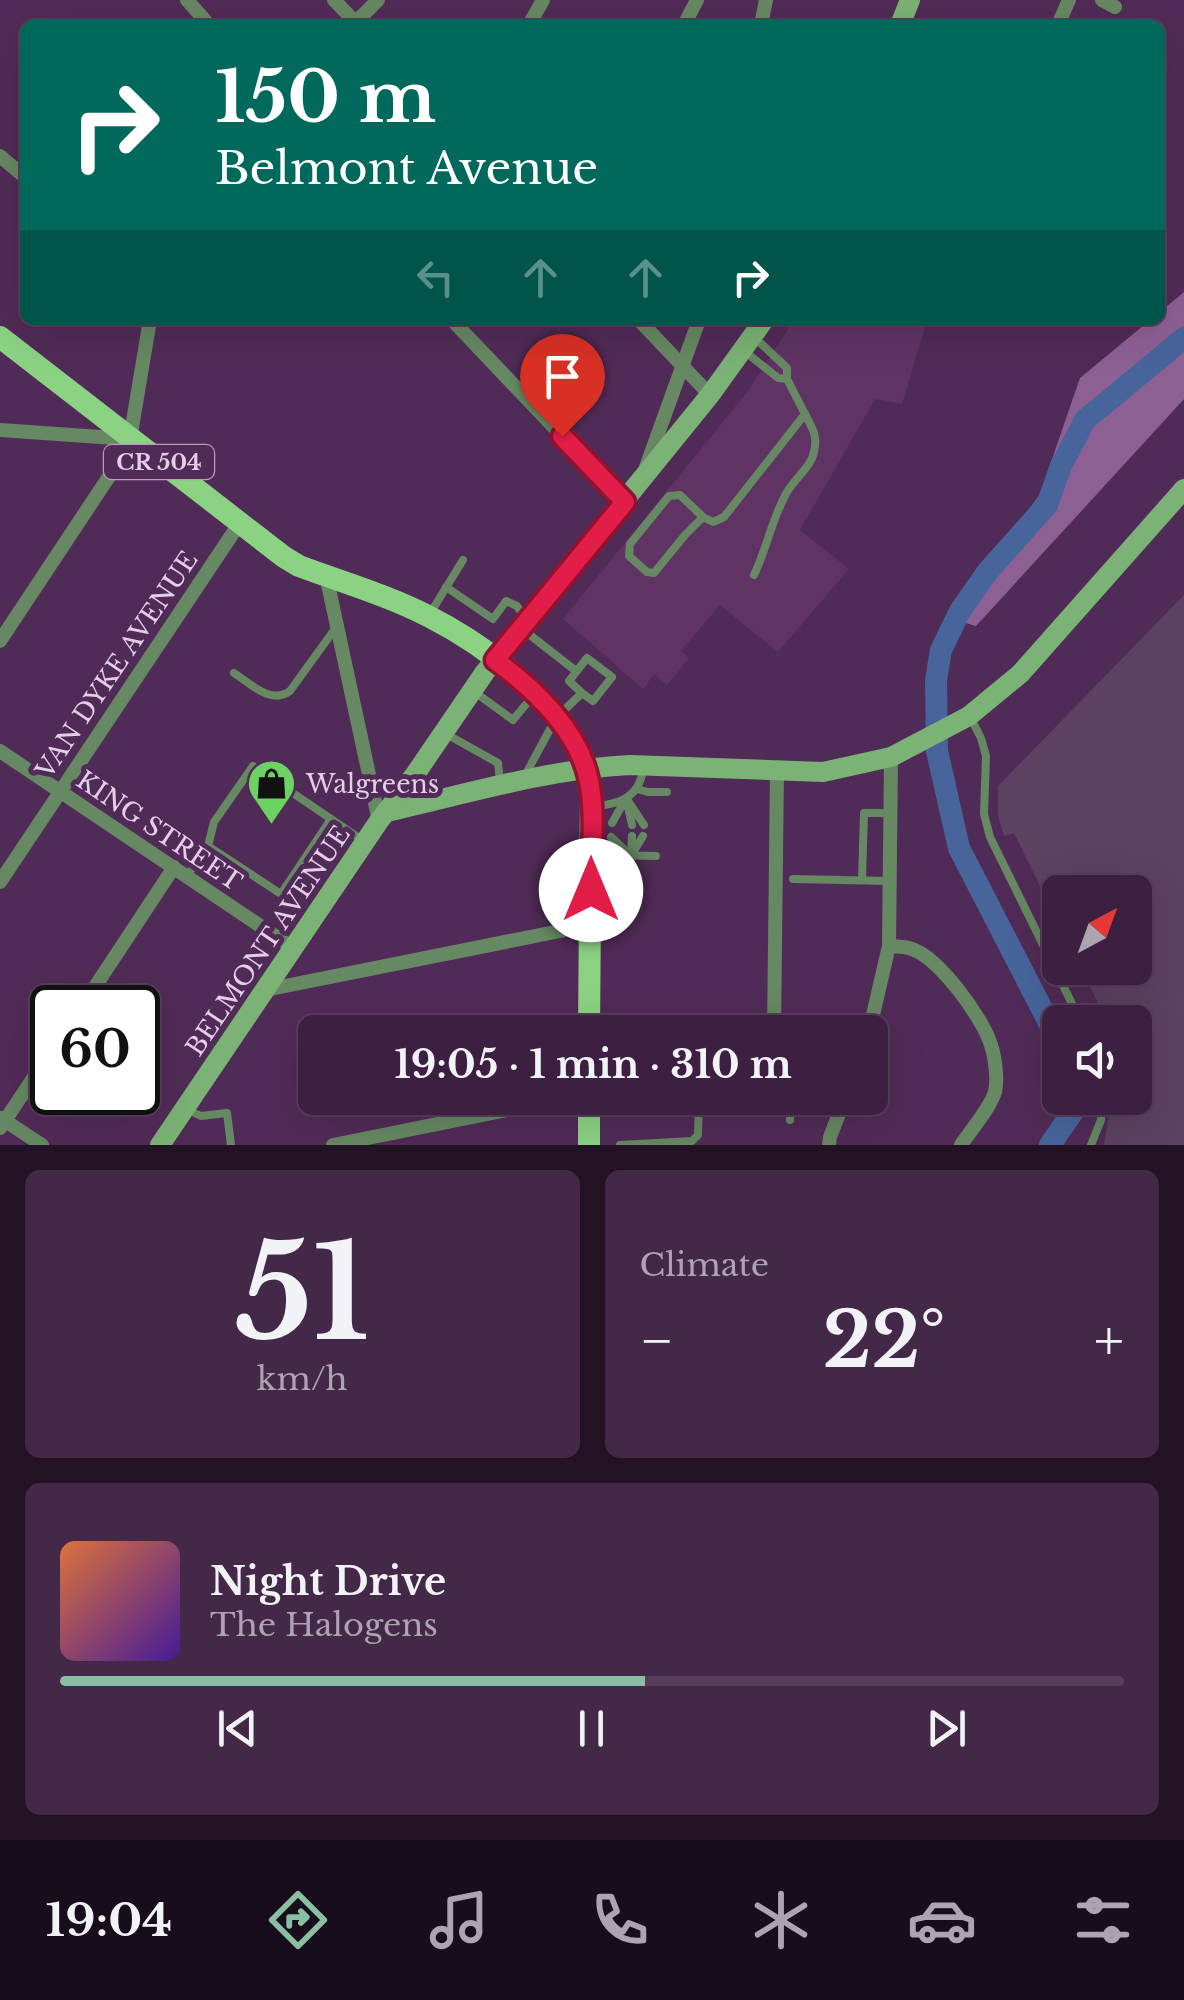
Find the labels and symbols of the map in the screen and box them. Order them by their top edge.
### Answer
pin [520,334,605,437]
road number: CR 504 [104,445,214,479]
street label: VAN DYKE AVENUE [29,546,205,785]
shop icon: Walgreens [245,758,297,826]
street label: KING STREET [71,764,247,898]
place label: Walgreens [305,769,439,800]
street label: BELMONT AVENUE [179,820,357,1062]
position arrow [539,838,643,942]
north arrow [1042,875,1152,985]
speed limit sign: 60 [30,985,160,1115]

